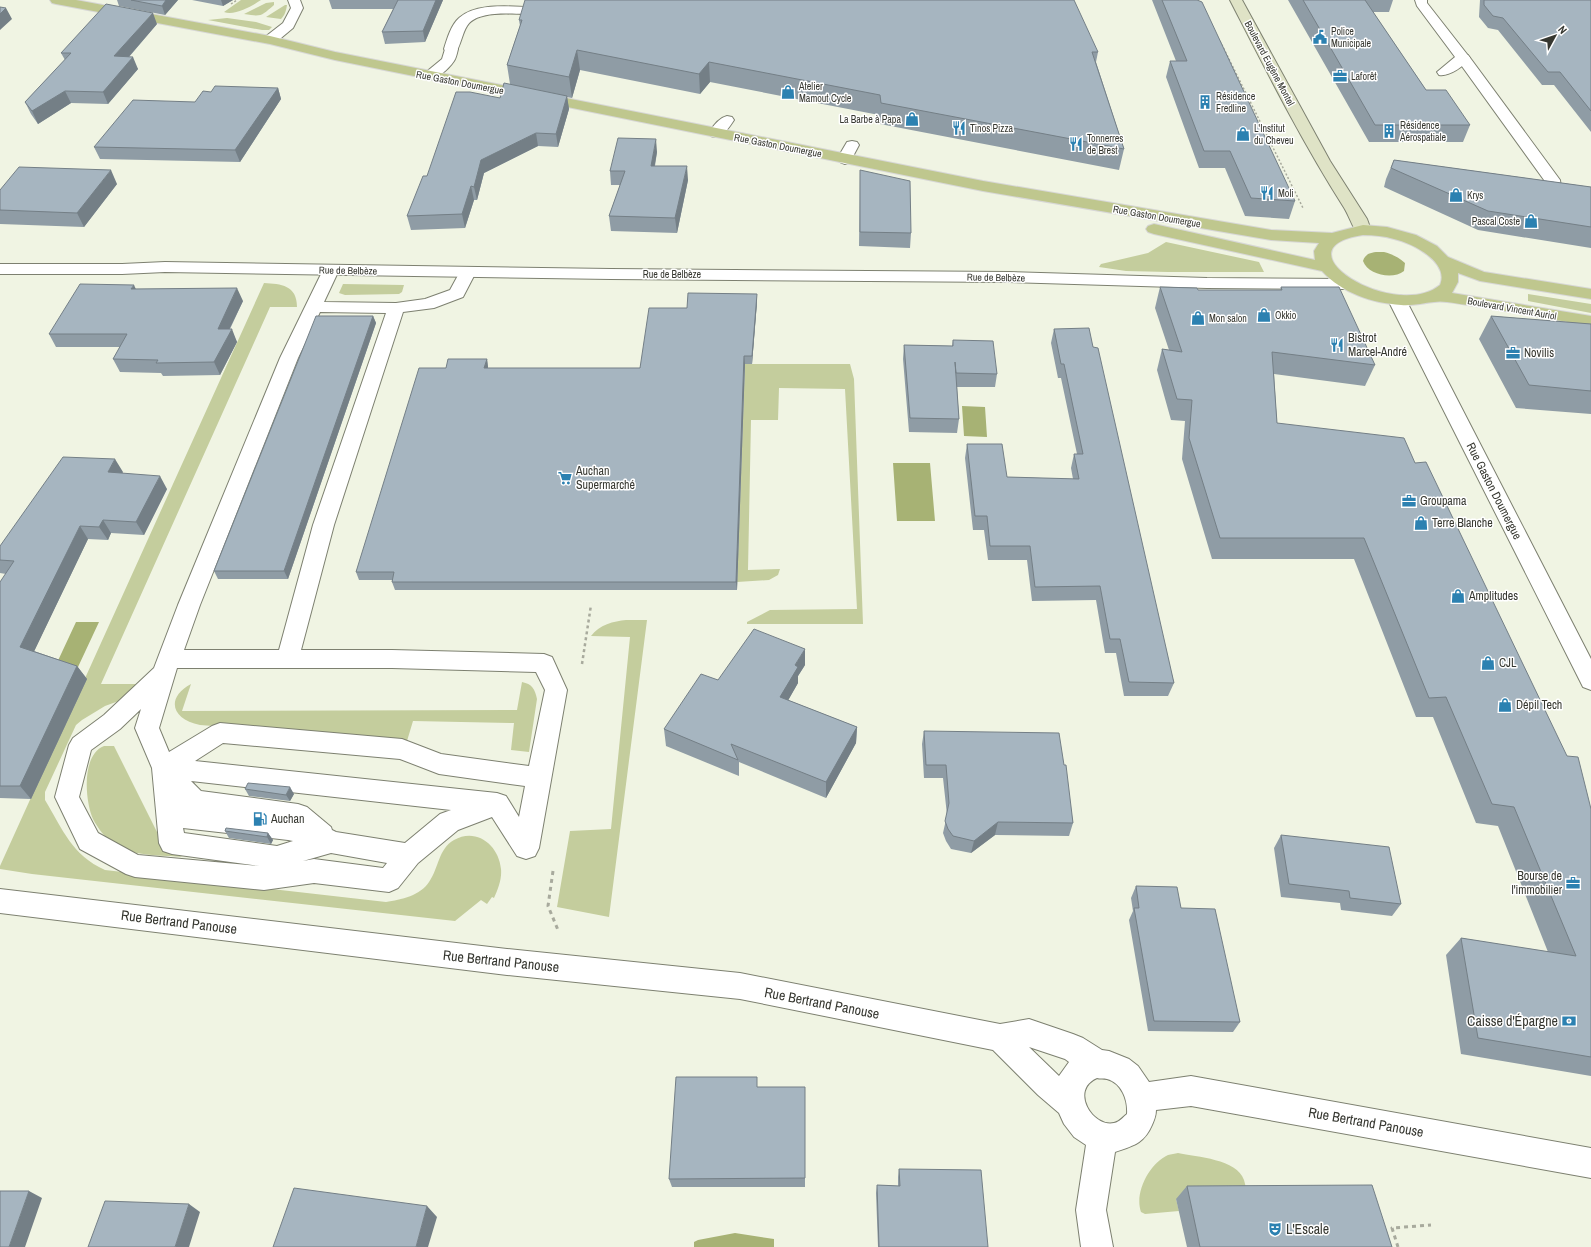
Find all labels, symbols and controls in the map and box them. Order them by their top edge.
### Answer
north arrow [1535,16,1575,56]
street label: Boulevard Eugène Montel [1242,19,1298,108]
text: N [1555,23,1570,37]
place label: Police Municipale [1331,25,1372,50]
public building icon: Police Municipale [1312,29,1328,45]
street label: Rue Gaston Doumergue [415,68,505,97]
office icon: Laforêt [1332,68,1348,84]
place label: Laforêt [1351,70,1377,83]
place label: Atelier Mamout Cycle [798,80,852,105]
shop icon: Atelier Mamout Cycle [780,84,796,100]
place label: Résidence Fredline [1216,90,1256,115]
building icon: Résidence Fredline [1197,94,1213,110]
shop icon: La Barbe à Papa [904,111,920,127]
place label: La Barbe à Papa [839,113,901,126]
place label: Résidence Aérospatiale [1399,119,1446,144]
restaurant icon: Tinos Pizza [951,120,967,136]
place label: Tinos Pizza [970,122,1014,135]
place label: L'Institut du Cheveu [1254,122,1294,147]
building icon: Résidence Aérospatiale [1381,123,1397,139]
shop icon: L'Institut du Cheveu [1235,126,1251,142]
street label: Rue Gaston Doumergue [733,131,823,160]
place label: Tonnerres de Brest [1087,132,1123,157]
restaurant icon: Tonnerres de Brest [1068,136,1084,152]
restaurant icon: Moli [1259,185,1275,201]
place label: Moli [1278,187,1294,200]
shop icon: Krys [1448,187,1464,203]
place label: Krys [1467,189,1483,202]
street label: Rue Gaston Doumergue [1112,202,1202,231]
shop icon: Pascal Coste [1523,213,1539,229]
place label: Pascal Coste [1472,215,1520,228]
street label: Rue de Belbèze [319,263,378,278]
street label: Rue de Belbèze [643,268,702,281]
street label: Rue de Belbèze [967,270,1026,285]
street label: Boulevard Vincent Auriol [1466,294,1558,323]
shop icon: Okkio [1256,307,1272,323]
place label: Okkio [1275,309,1297,322]
shop icon: Mon salon [1190,310,1206,326]
place label: Mon salon [1209,312,1247,325]
place label: Bistrot Marcel-André [1348,330,1407,360]
restaurant icon: Bistrot Marcel-André [1329,337,1345,353]
office icon: Novilis [1505,345,1521,361]
place label: Novilis [1524,345,1554,361]
street label: Rue Gaston Doumergue [1463,440,1525,542]
place label: Auchan Supermarché [575,463,635,493]
supermarket icon: Auchan Supermarché [557,470,573,486]
office icon: Groupama [1401,493,1417,509]
place label: Groupama [1420,493,1467,509]
shop icon: Terre Blanche [1413,515,1429,531]
place label: Terre Blanche [1432,515,1493,531]
shop icon: Amplitudes [1450,588,1466,604]
place label: Amplitudes [1468,588,1518,604]
shop icon: CJL [1480,655,1496,671]
place label: CJL [1499,655,1517,671]
shop icon: Dépil Tech [1497,697,1513,713]
place label: Dépil Tech [1516,697,1562,713]
fuel station icon: Auchan [252,811,268,827]
place label: Auchan [270,811,304,827]
place label: Bourse de l'immobilier [1511,868,1563,898]
office icon: Bourse de l'immobilier [1565,875,1581,891]
street label: Rue Bertrand Panouse [120,906,238,938]
street label: Rue Bertrand Panouse [442,946,560,976]
street label: Rue Bertrand Panouse [763,983,881,1023]
place label: Caisse d'Épargne [1467,1012,1558,1030]
bank icon: Caisse d'Épargne [1561,1013,1577,1029]
street label: Rue Bertrand Panouse [1307,1103,1425,1141]
place label: L'Escale [1286,1220,1329,1238]
theatre icon: L'Escale [1267,1221,1283,1237]

